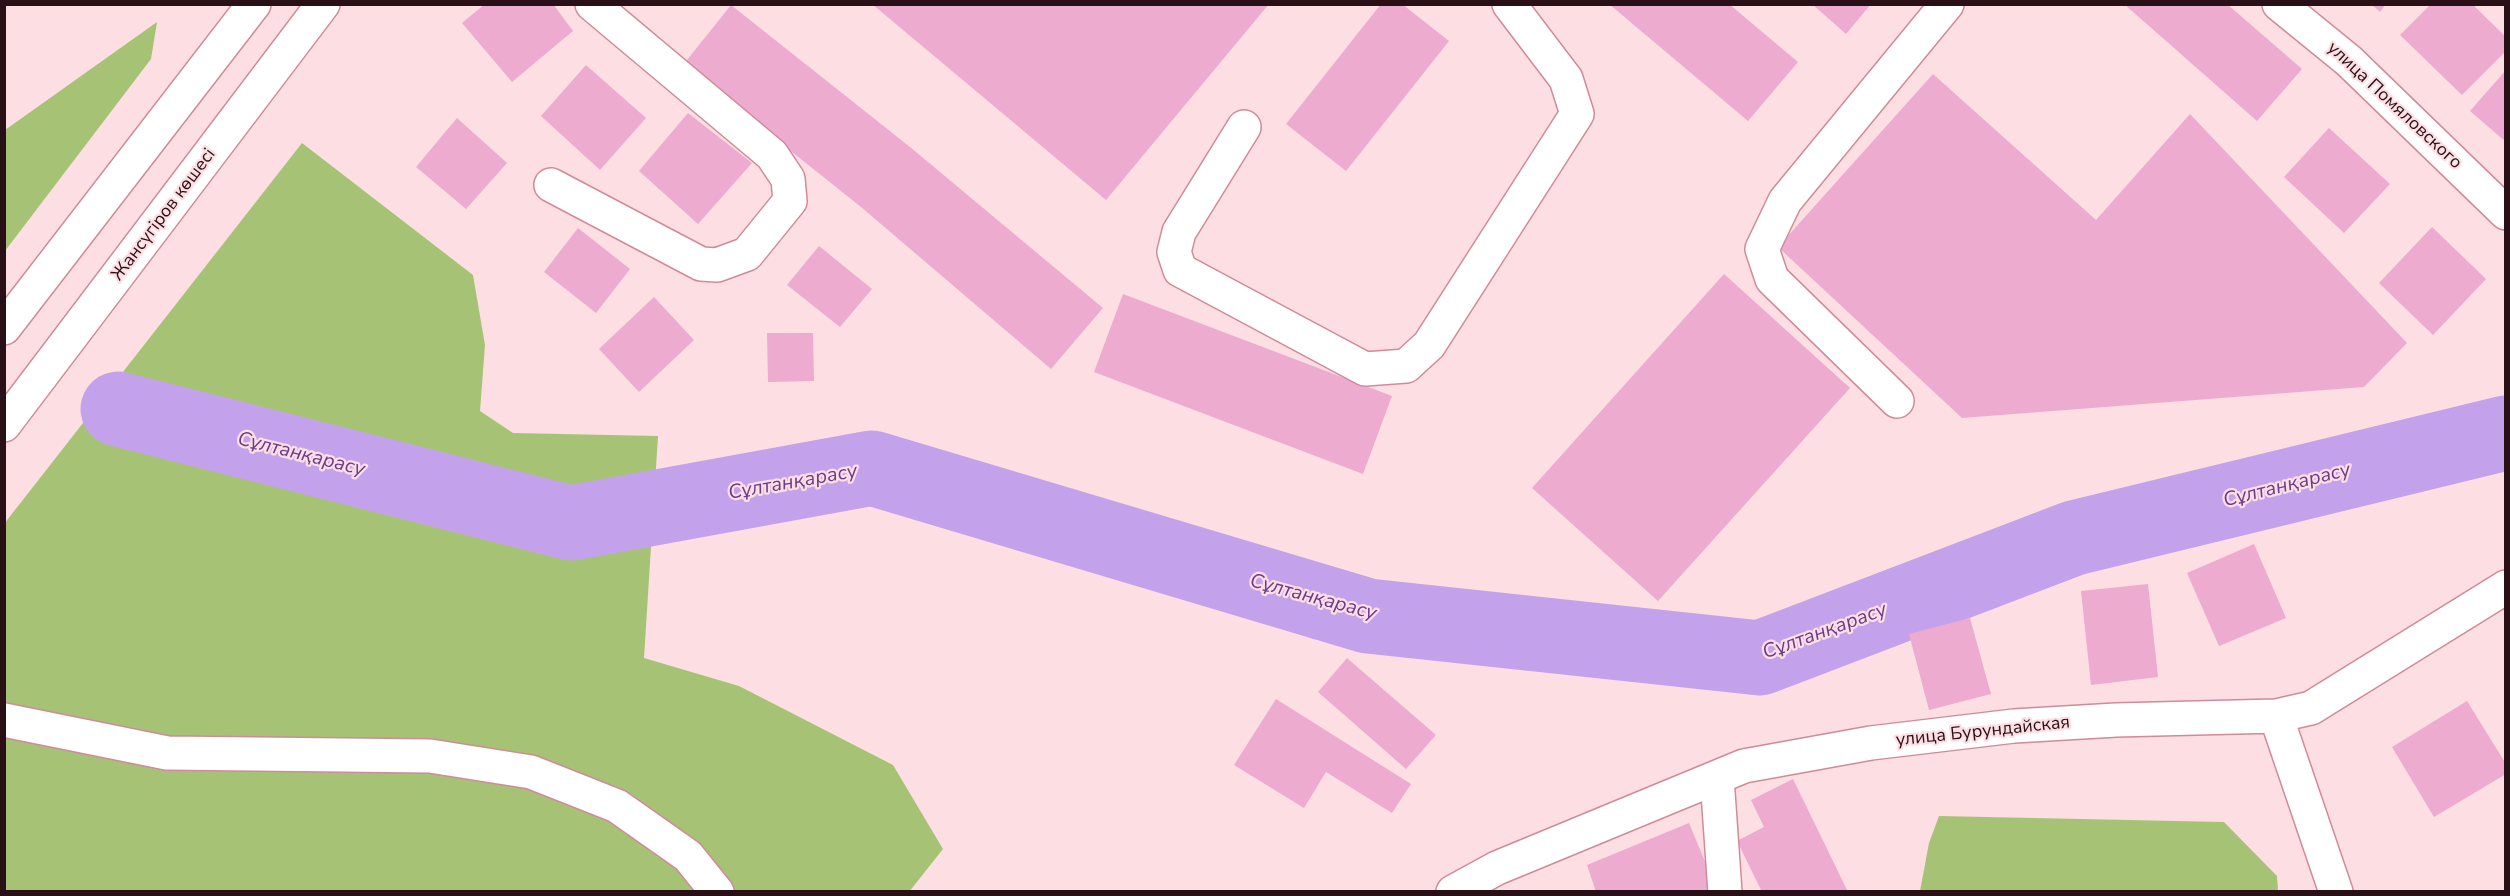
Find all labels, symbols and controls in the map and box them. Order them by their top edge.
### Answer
street label: улица Помяловского [2322,38,2466,174]
street label: Жансүгіров көшесі [107,145,221,285]
water label: Сұлтанқарасу [235,428,367,482]
water label: Сұлтанқарасу [2221,459,2353,513]
water label: Сұлтанқарасу [727,460,859,506]
water label: Сұлтанқарасу [1247,570,1379,626]
water label: Сұлтанқарасу [1760,598,1890,666]
street label: улица Бурундайская [1895,712,2071,752]

